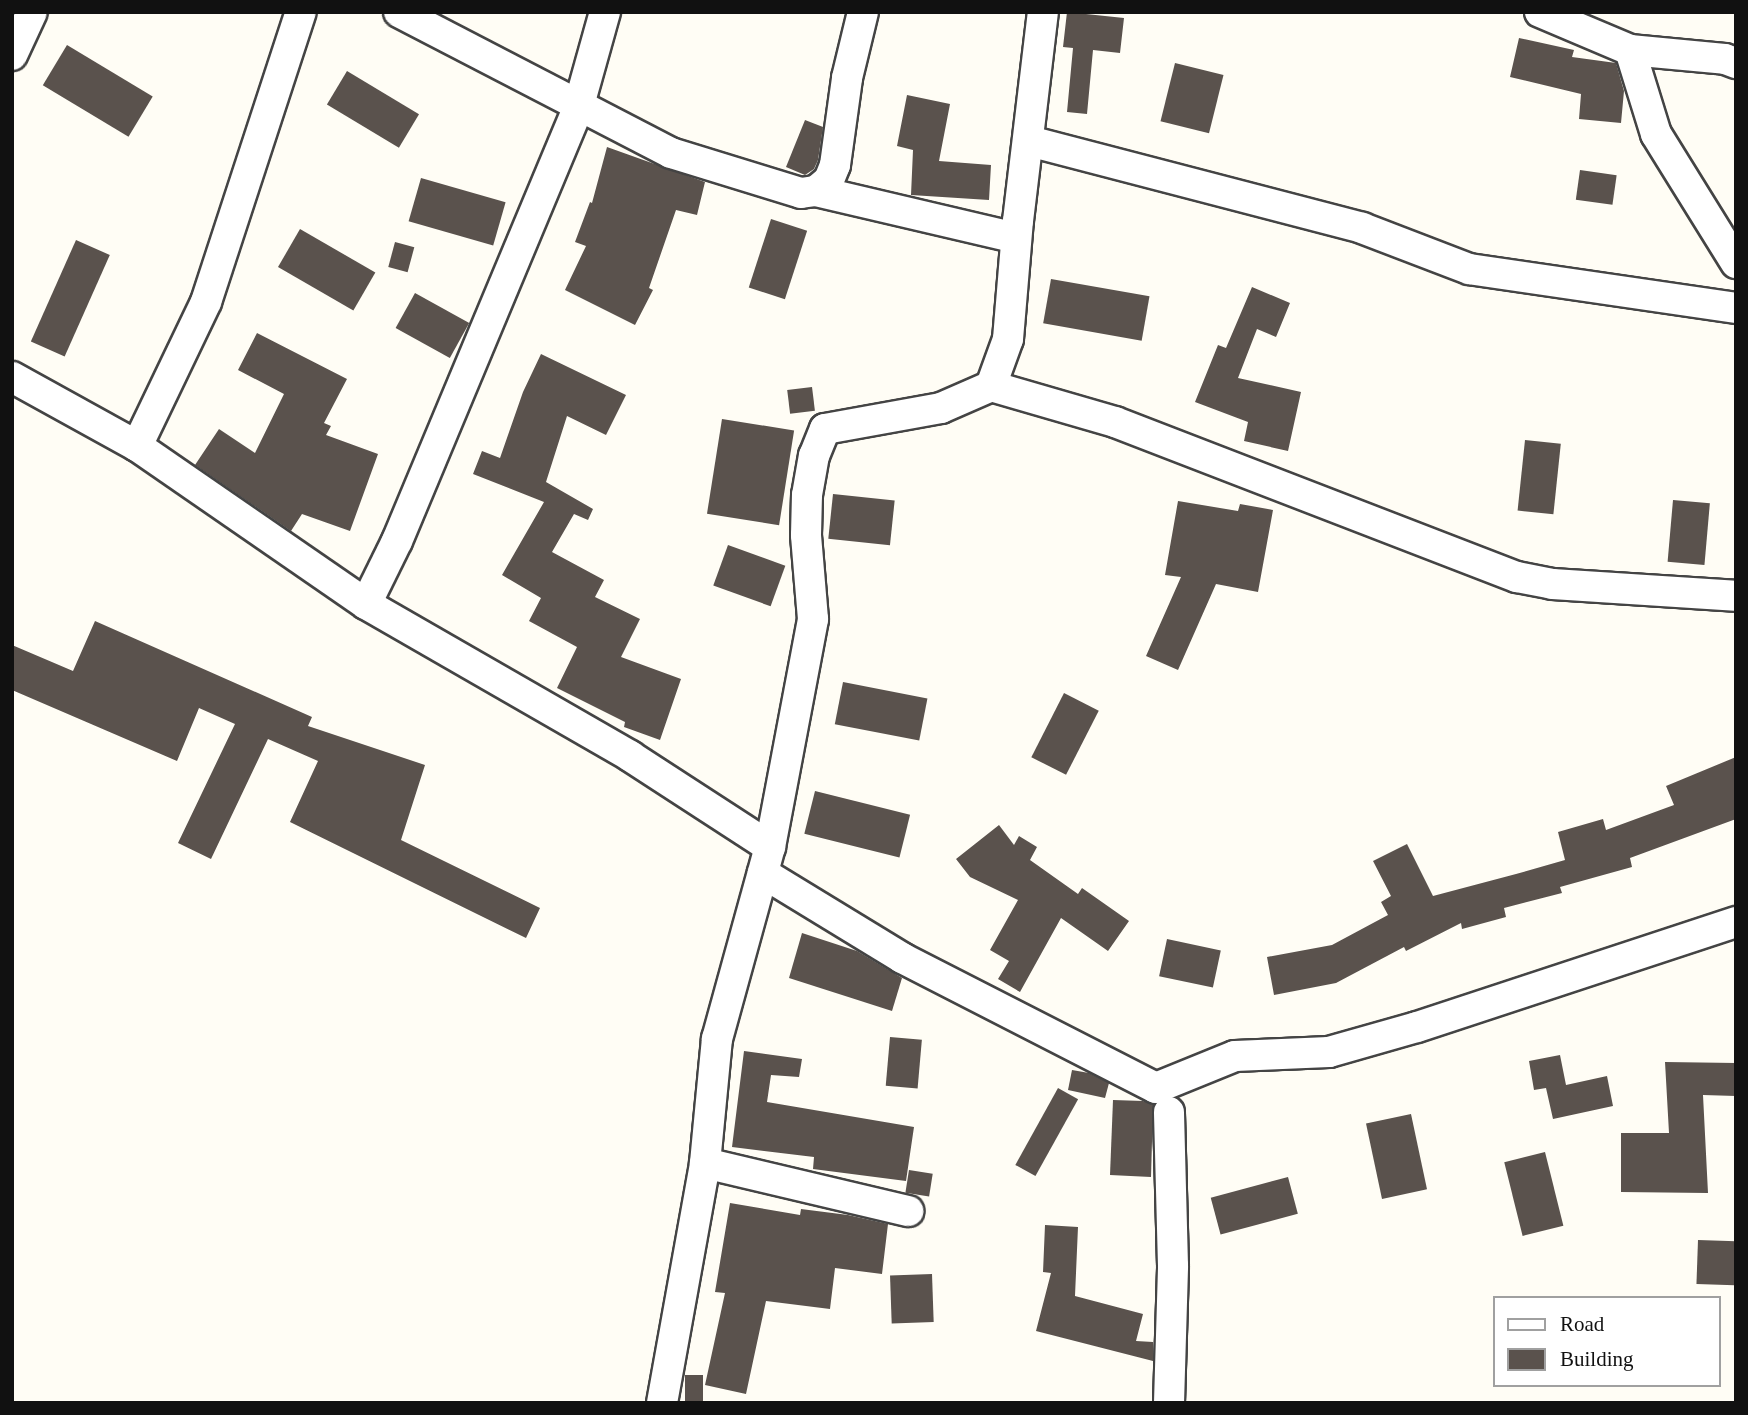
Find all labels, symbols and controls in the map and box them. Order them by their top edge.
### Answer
legend [1492,1296,1720,1387]
text: Road [1560,1312,1604,1336]
text: Building [1560,1347,1634,1371]

